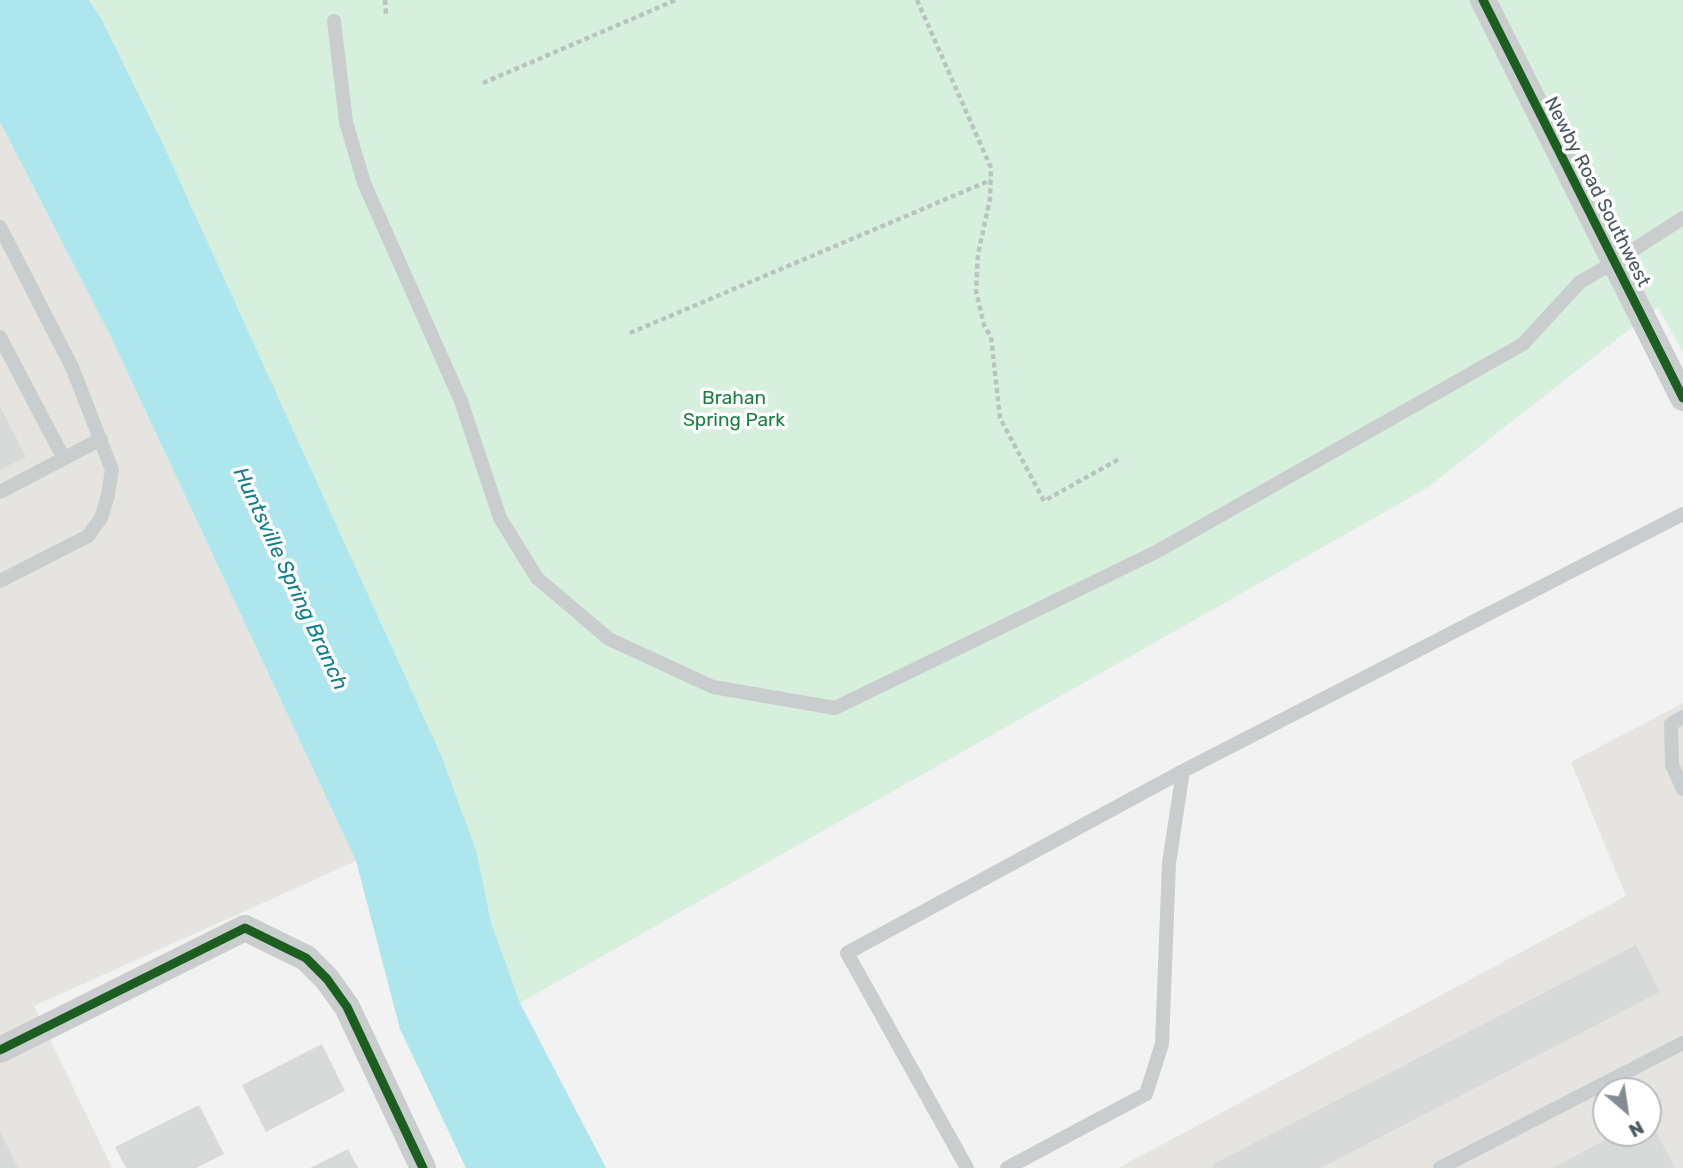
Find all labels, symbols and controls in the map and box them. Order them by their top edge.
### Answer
street label: Newby Road Southwest [1539,93,1655,291]
park label: Brahan Spring Park [683,388,785,432]
water label: Huntsville Spring Branch [227,464,353,694]
north arrow [1592,1077,1662,1147]
text: N [1625,1116,1648,1142]

